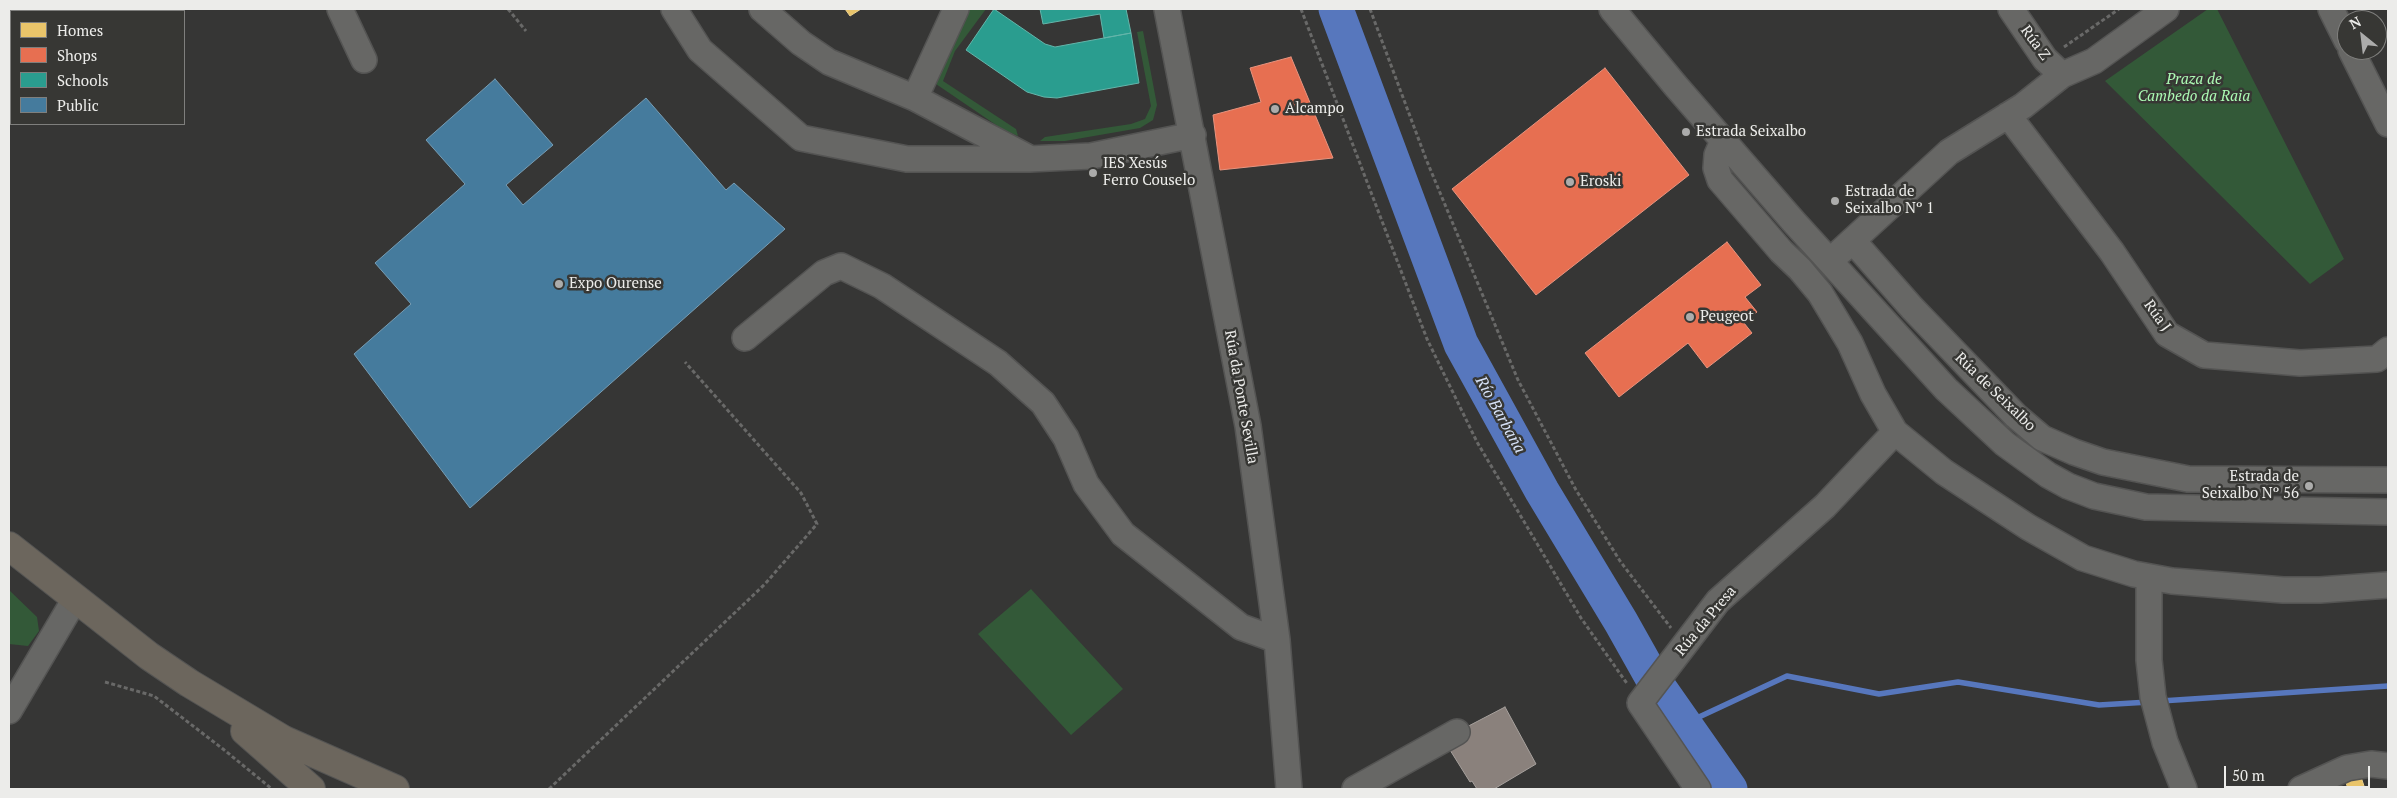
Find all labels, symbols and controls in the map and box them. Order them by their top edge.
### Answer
legend [10,10,185,125]
north arrow [2337,10,2387,60]
text: N [2346,11,2364,33]
text: Homes [57,20,103,40]
street label: Rúa Z [2016,22,2054,64]
text: Shops [57,45,97,65]
text: Schools [57,70,108,90]
park label: Praza de Cambedo da Raia [2138,71,2250,106]
text: Public [57,95,99,115]
place label: Alcampo [1285,100,1344,118]
marker: Alcampo [1269,103,1281,115]
place label: Estrada Seixalbo [1696,123,1806,141]
marker: Estrada Seixalbo [1680,126,1692,138]
place label: IES Xesús Ferro Couselo [1103,155,1195,190]
marker: IES Xesús Ferro Couselo [1087,167,1099,179]
place label: Eroski [1580,173,1622,191]
marker: Eroski [1564,176,1576,188]
place label: Estrada de Seixalbo Nº 1 [1845,183,1934,218]
marker: Estrada de Seixalbo Nº 1 [1829,195,1841,207]
place label: Expo Ourense [569,275,662,293]
marker: Expo Ourense [553,278,565,290]
street label: Rúa J [2140,297,2174,335]
place label: Peugeot [1700,308,1754,326]
marker: Peugeot [1684,311,1696,323]
street label: Rúa da Ponte Sevilla [1220,329,1262,465]
street label: Rúa de Seixalbo [1951,349,2039,435]
water label: Río Barbaña [1471,373,1529,457]
place label: Estrada de Seixalbo Nº 56 [2202,468,2299,503]
marker: Estrada de Seixalbo Nº 56 [2303,480,2315,492]
street label: Rúa da Presa [1672,583,1740,659]
scale bar [2227,756,2373,788]
text: 50 m [2232,765,2265,785]

